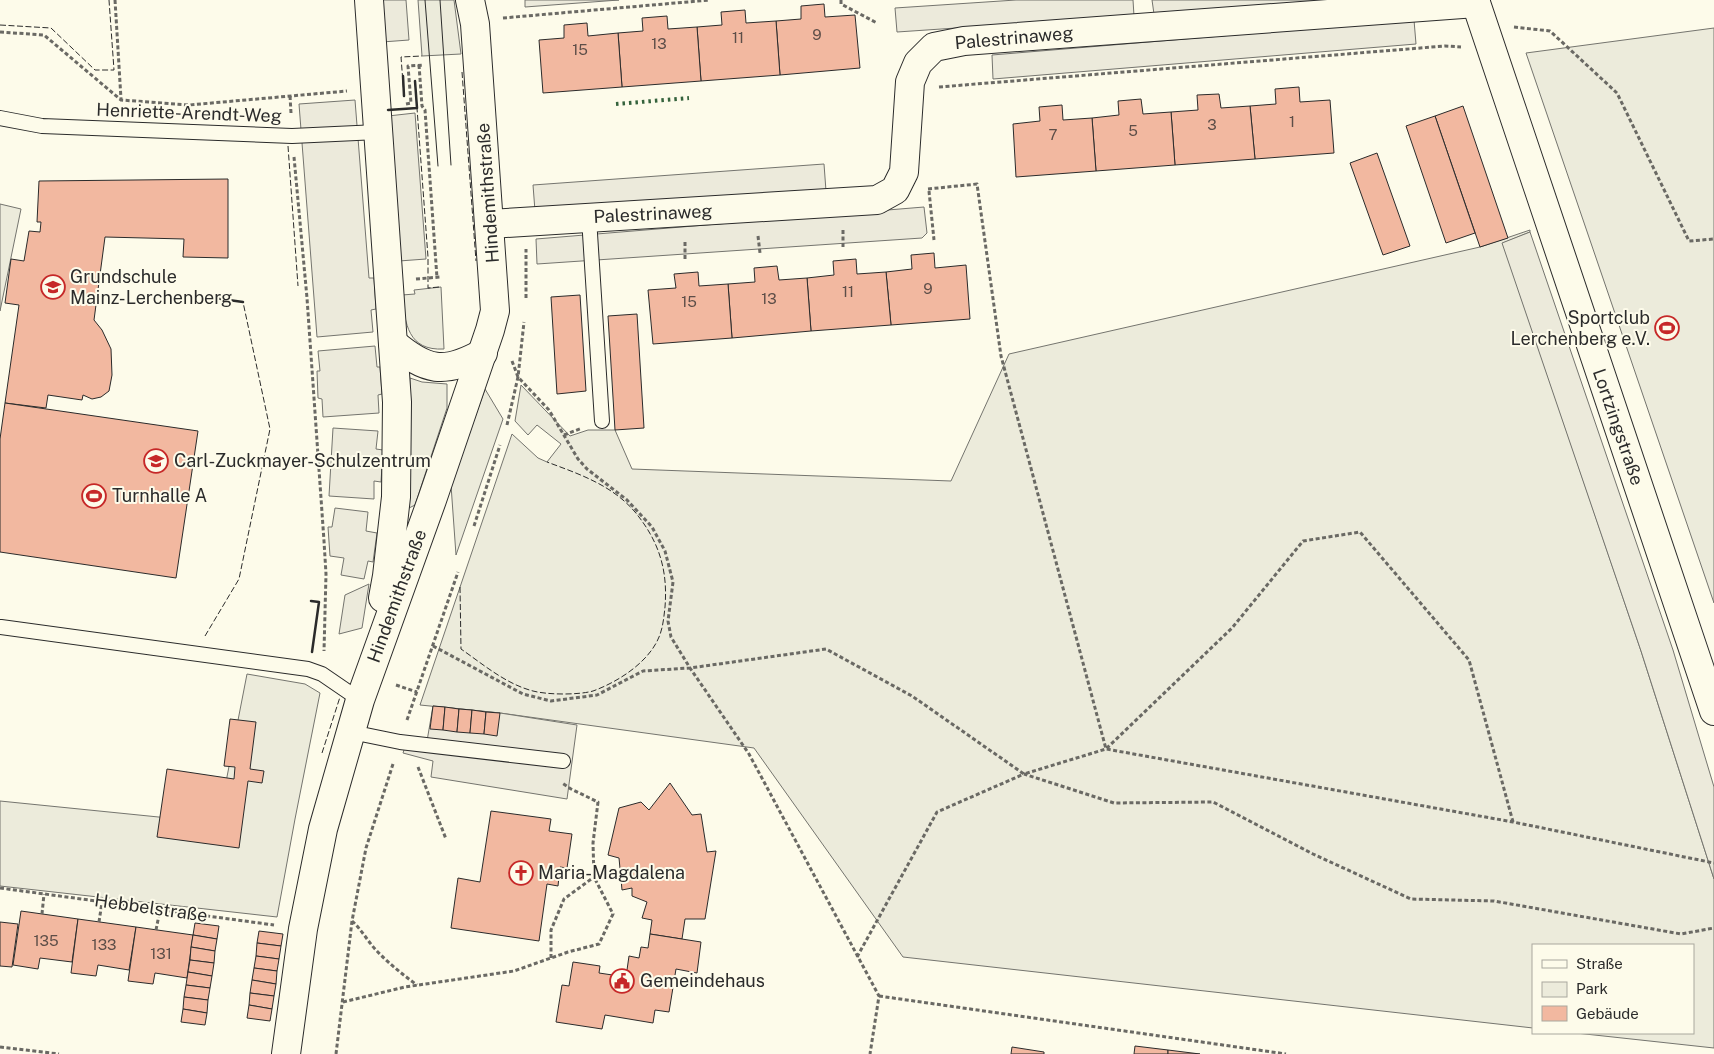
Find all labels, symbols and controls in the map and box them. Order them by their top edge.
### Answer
street label: Palestrinaweg [954,22,1074,53]
house number: 9 [812,26,822,43]
house number: 11 [732,29,744,46]
house number: 13 [651,35,667,52]
house number: 15 [572,41,588,58]
street label: Henriette-Arendt-Weg [96,99,282,126]
house number: 1 [1289,113,1295,130]
house number: 3 [1207,116,1217,133]
street label: Hindemithstraße [472,122,503,264]
house number: 5 [1128,122,1138,139]
house number: 7 [1048,126,1058,143]
street label: Palestrinaweg [593,200,713,227]
place label: Grundschule Mainz-Lerchenberg [70,266,232,308]
school or university icon: Grundschule Mainz-Lerchenberg [40,274,66,300]
house number: 9 [923,280,933,297]
house number: 11 [842,283,854,300]
house number: 13 [761,290,777,307]
house number: 15 [681,293,697,310]
place label: Sportclub Lerchenberg e.V. [1510,307,1650,349]
sports icon: Sportclub Lerchenberg e.V. [1654,315,1680,341]
street label: Lortzingstraße [1589,366,1648,488]
school or university icon: Carl-Zuckmayer-Schulzentrum [143,448,169,474]
place label: Carl-Zuckmayer-Schulzentrum [174,450,431,471]
sports icon: Turnhalle A [81,483,107,509]
place label: Turnhalle A [112,485,208,506]
street label: Hindemithstraße [363,526,430,665]
church icon: Maria-Magdalena [508,860,534,886]
place label: Maria-Magdalena [538,862,685,883]
street label: Hebbelstraße [93,889,209,926]
house number: 135 [33,932,59,949]
house number: 133 [92,936,116,953]
legend [1532,944,1694,1034]
house number: 131 [150,945,172,962]
text: Straße [1576,955,1623,972]
public building icon: Gemeindehaus [609,968,635,994]
place label: Gemeindehaus [640,970,765,991]
text: Park [1576,980,1608,997]
text: Gebäude [1576,1005,1639,1022]

